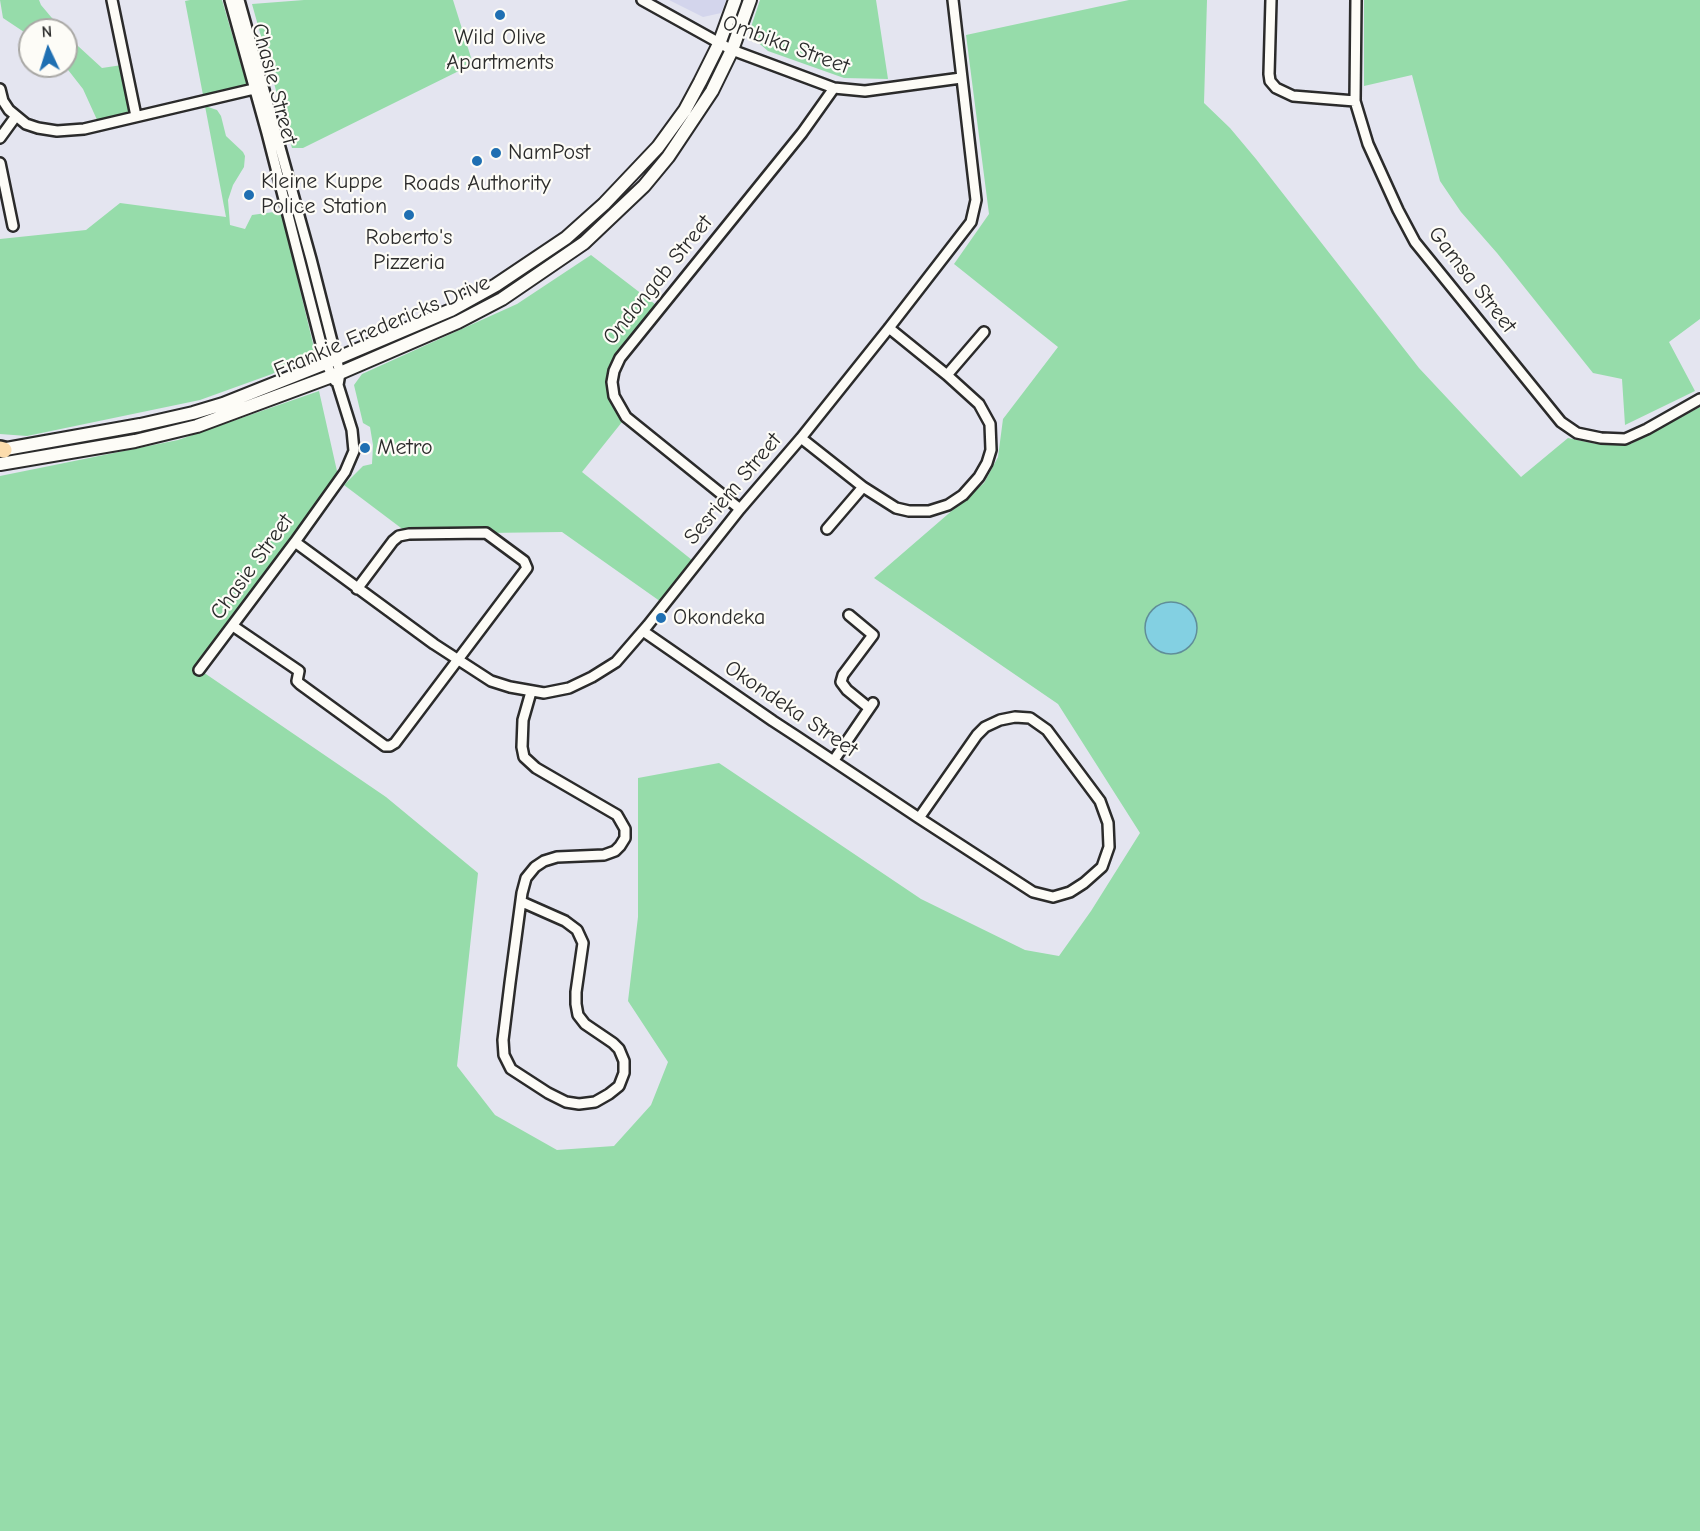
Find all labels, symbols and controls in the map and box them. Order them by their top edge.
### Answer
marker: Wild Olive Apartments [493,8,507,22]
street label: Ombika Street [719,10,853,80]
north arrow [18,18,78,78]
street label: Chasie Street [245,21,303,147]
text: N [41,23,53,41]
place label: Wild Olive Apartments [446,25,554,76]
place label: NamPost [508,140,590,166]
marker: NamPost [489,146,503,160]
marker: Roads Authority [470,154,484,168]
place label: Kleine Kuppe Police Station [261,169,387,220]
place label: Roads Authority [403,171,551,197]
marker: Kleine Kuppe Police Station [242,188,256,202]
marker: Roberto's Pizzeria [402,208,416,222]
street label: Ondongab Street [598,210,718,350]
street label: Gamsa Street [1422,221,1522,339]
place label: Roberto's Pizzeria [366,225,452,276]
street label: Frankie Fredericks Drive [270,270,494,384]
street label: Sesriem Street [679,428,787,550]
place label: Metro [377,435,433,461]
marker: Metro [358,441,372,455]
street label: Chasie Street [205,509,299,625]
place label: Okondeka [673,605,765,631]
marker: Okondeka [654,611,668,625]
street label: Okondeka Street [719,655,863,763]

